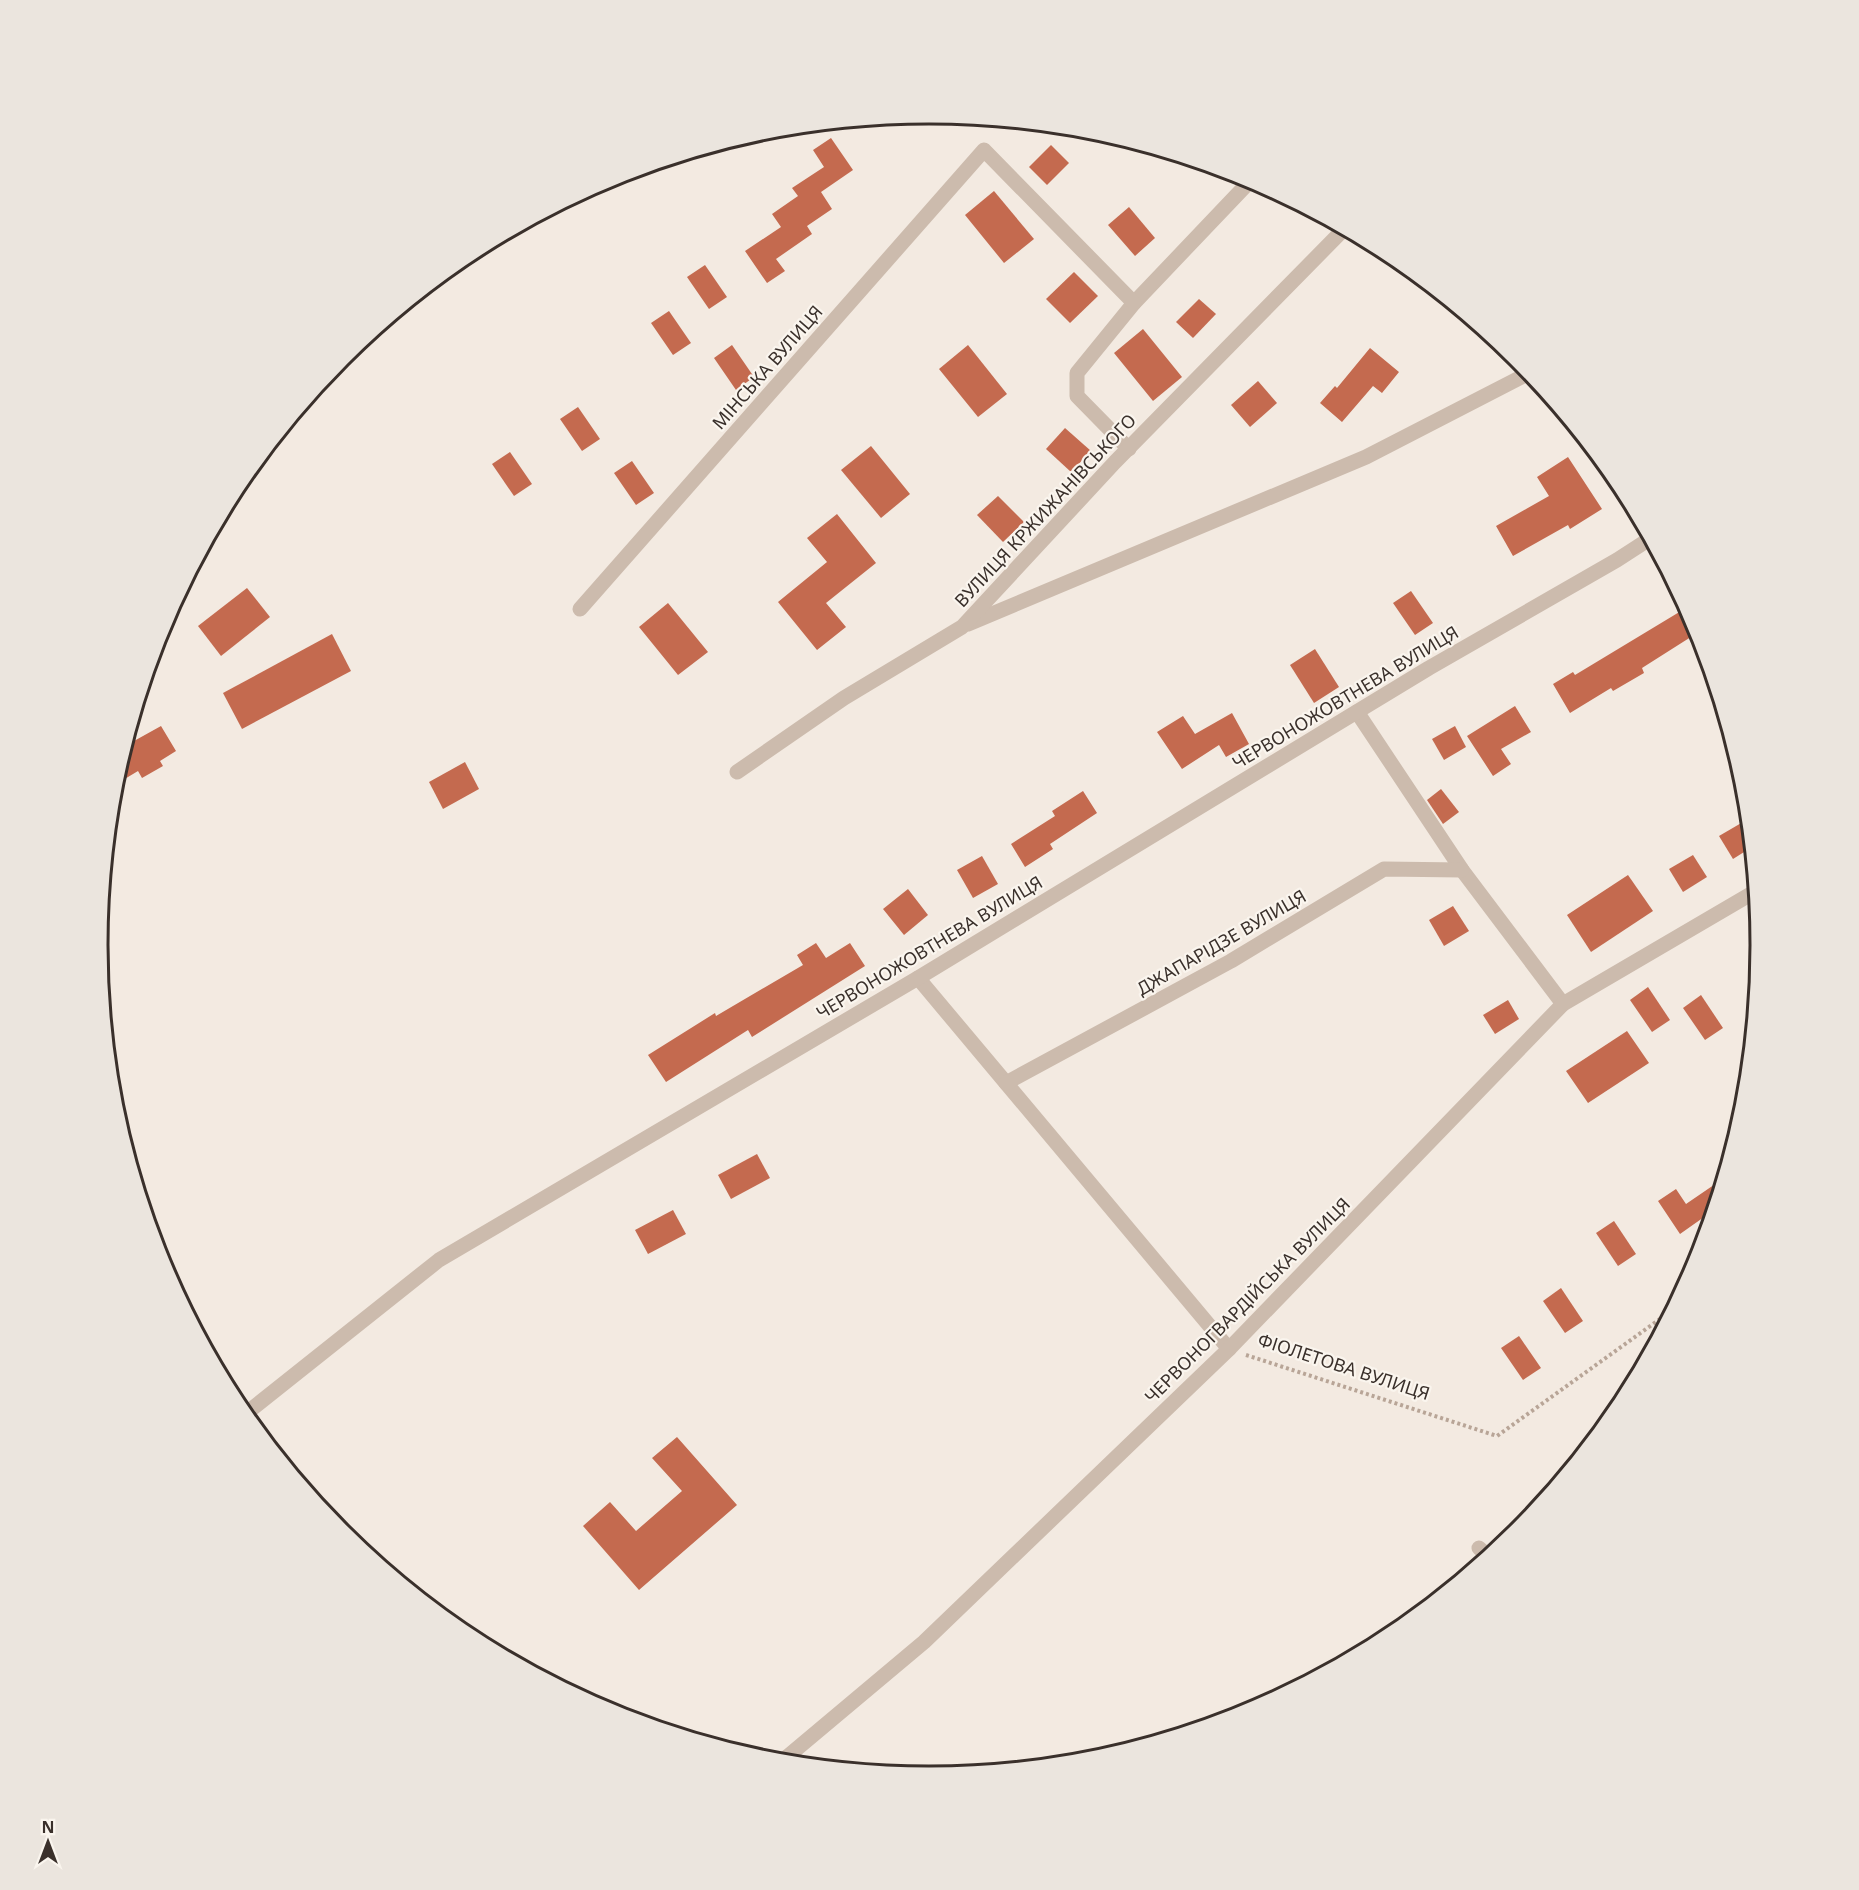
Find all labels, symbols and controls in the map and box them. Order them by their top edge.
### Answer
street label: МІНСЬКА ВУЛИЦЯ [706,300,828,434]
street label: ВУЛИЦЯ КРЖИЖАНІВСЬКОГО [949,408,1141,612]
street label: ЧЕРВОНОЖОВТНЕВА ВУЛИЦЯ [1227,620,1463,774]
street label: ЧЕРВОНОЖОВТНЕВА ВУЛИЦЯ [811,870,1047,1024]
street label: ДЖАПАРІДЗЕ ВУЛИЦЯ [1132,884,1310,1000]
street label: ЧЕРВОНОГВАРДІЙСЬКА ВУЛИЦЯ [1139,1192,1355,1408]
street label: ФІОЛЕТОВА ВУЛИЦЯ [1255,1327,1433,1405]
north arrow [18,1812,78,1872]
text: N [41,1816,55,1838]

